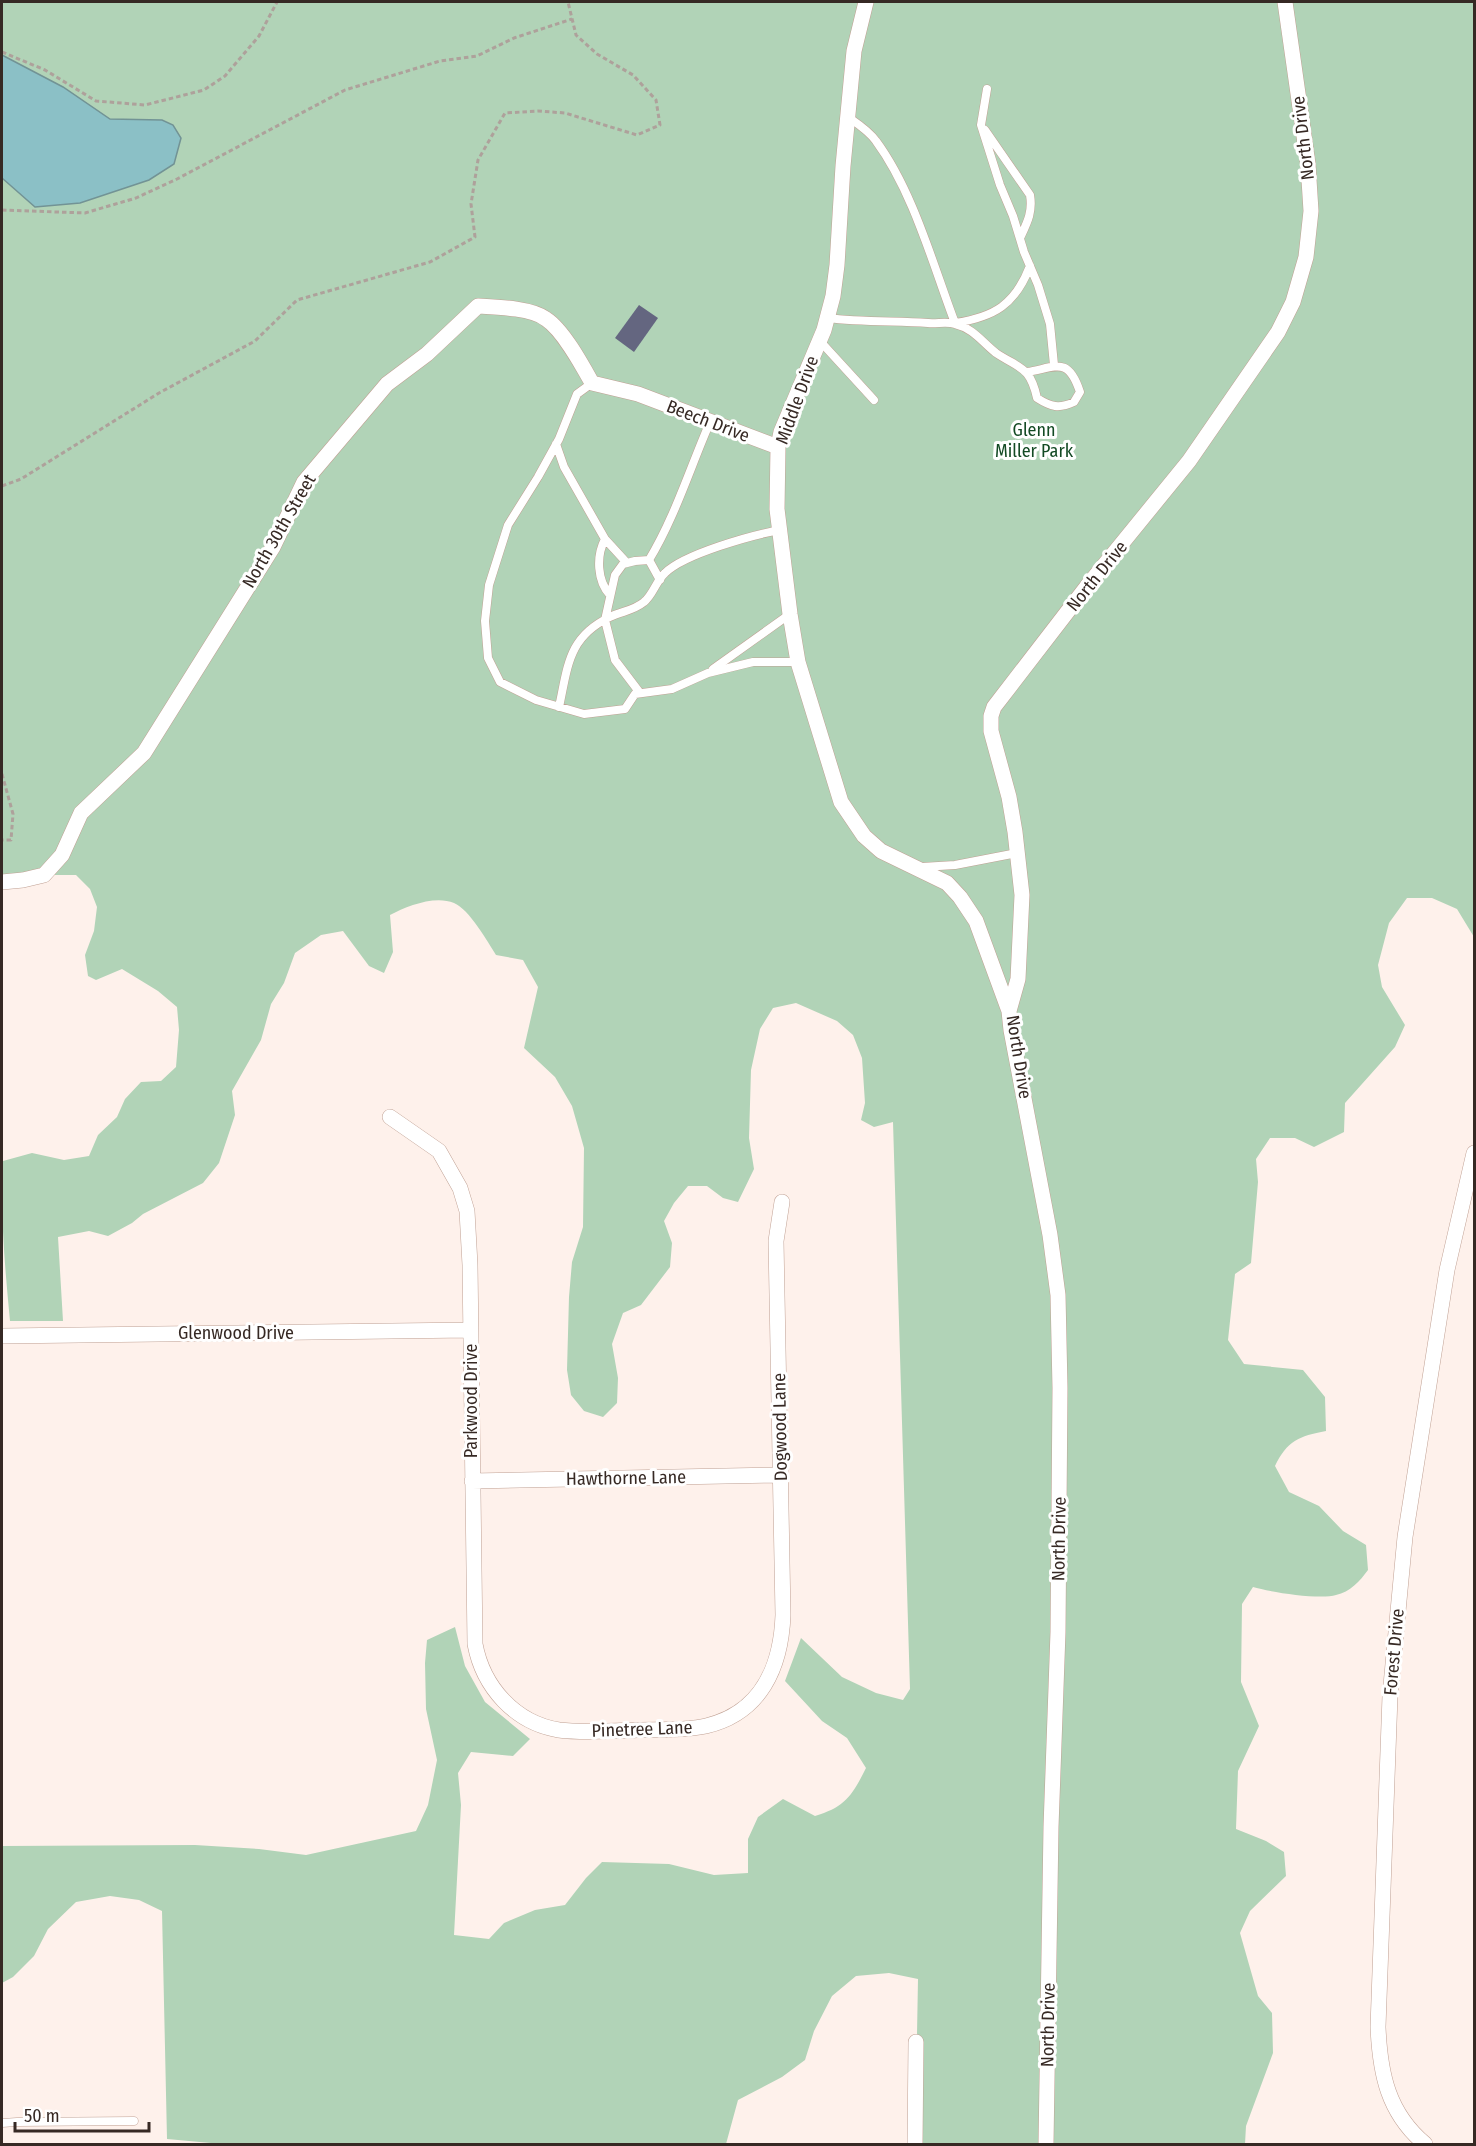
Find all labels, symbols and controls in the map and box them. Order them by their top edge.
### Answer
street label: North Drive [1287,95,1319,181]
street label: Middle Drive [771,353,823,447]
street label: Beech Drive [663,395,753,447]
park label: Glenn Miller Park [995,419,1074,462]
street label: North 30th Street [238,470,320,592]
street label: North Drive [1062,536,1132,616]
street label: North Drive [1002,1014,1036,1100]
street label: Glenwood Drive [178,1322,294,1344]
street label: Parkwood Drive [460,1344,482,1458]
street label: Dogwood Lane [768,1373,792,1481]
street label: Hawthorne Lane [566,1466,686,1490]
street label: North Drive [1047,1497,1071,1581]
street label: Forest Drive [1379,1607,1409,1696]
street label: Pinetree Lane [591,1716,693,1742]
street label: North Drive [1036,1983,1060,2067]
scale bar [15,2095,148,2133]
text: 50 m [24,2105,60,2127]

